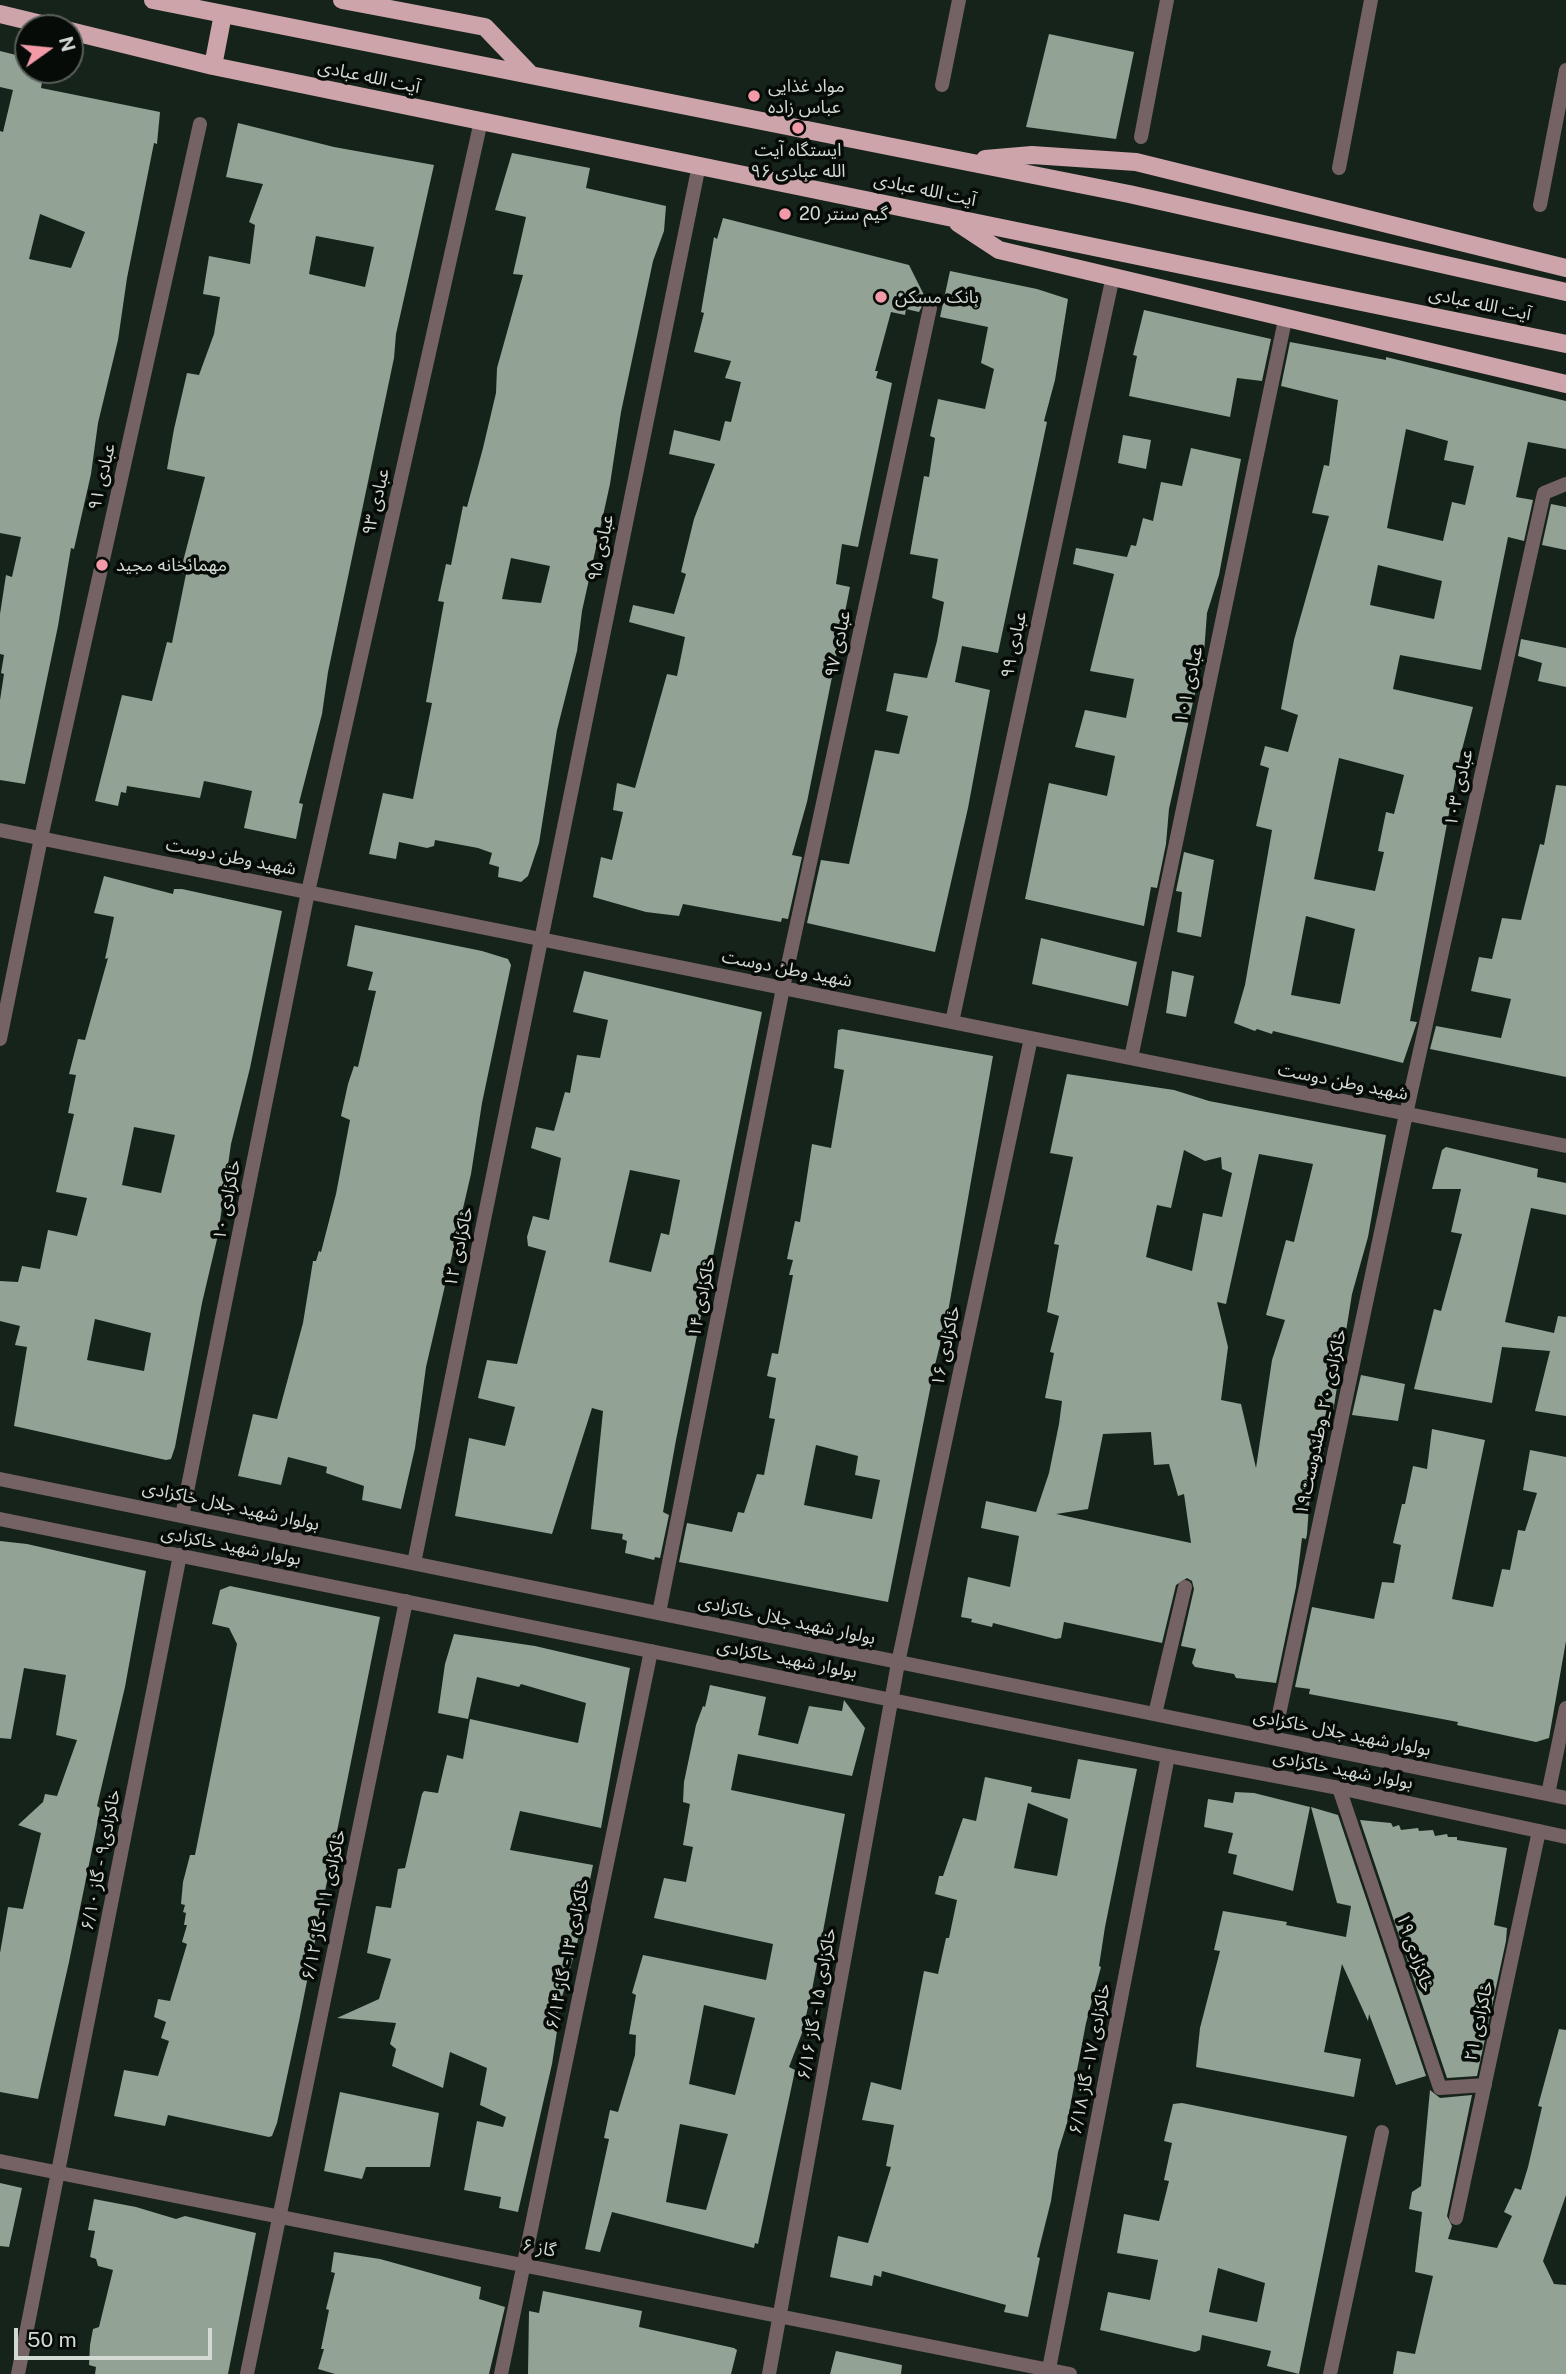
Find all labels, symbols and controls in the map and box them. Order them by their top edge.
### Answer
north arrow [14,14,84,84]
text: N [55,34,80,54]
street label: آیت الله عبادی [316,56,422,98]
place label: مواد غذایی عباس زاده [768,75,845,118]
marker: مواد غذایی عباس زاده [746,88,762,104]
marker: ایستگاه آیت الله عبادی ۹۶ [790,120,806,136]
place label: ایستگاه آیت الله عبادی ۹۶ [750,139,846,182]
street label: آیت الله عبادی [872,169,978,211]
place label: گیم سنتر 20 [799,203,888,225]
marker: گیم سنتر 20 [777,206,793,222]
street label: آیت الله عبادی [1427,283,1533,325]
place label: بانک مسکن [895,286,979,308]
marker: بانک مسکن [873,289,889,305]
street label: عبادی ۹۱ [84,442,120,512]
street label: عبادی ۹۳ [358,467,394,537]
street label: عبادی ۹۵ [583,513,619,583]
place label: مهمانخانه مجید [116,554,227,576]
marker: مهمانخانه مجید [94,557,110,573]
street label: عبادی ۹۷ [820,609,856,679]
street label: عبادی ۹۹ [996,610,1032,680]
street label: عبادی ۱۰۱ [1170,645,1208,725]
street label: عبادی ۱۰۳ [1440,748,1478,828]
street label: شهید وطن دوست [164,834,298,880]
street label: شهید وطن دوست [720,946,854,992]
street label: شهید وطن دوست [1276,1059,1410,1105]
street label: خاکزادی ۱۰ [209,1158,245,1242]
street label: خاکزادی ۱۲ [440,1205,478,1289]
street label: خاکزادی ۱۴ [684,1255,720,1339]
street label: خاکزادی ۱۶ [927,1304,965,1388]
street label: خاکزادی ۲۰_وطندوست۱۹ [1291,1327,1351,1517]
street label: بولوار شهید جلال خاکزادی [141,1477,321,1535]
street label: بولوار شهید خاکزادی [159,1522,303,1570]
street label: بولوار شهید جلال خاکزادی [697,1591,877,1649]
street label: بولوار شهید خاکزادی [715,1635,859,1683]
street label: بولوار شهید جلال خاکزادی [1251,1705,1433,1761]
street label: بولوار شهید خاکزادی [1271,1746,1415,1794]
street label: خاکزادی۹ - گاز ۶/۱۰ [77,1788,125,1932]
street label: خاکزادی ۱۱- گاز ۶/۱۲ [297,1828,351,1982]
street label: خاکزادی ۱۳- گاز ۶/۱۴ [541,1877,595,2031]
street label: خاکزادی ۱۹ [1392,1911,1438,1995]
street label: خاکزادی ۱۵- گاز ۶/۱۶ [793,1927,841,2081]
street label: خاکزادی ۲۱ [1460,1979,1498,2063]
street label: خاکزادی ۱۷- گاز ۶/۱۸ [1065,1982,1115,2136]
street label: گاز ۶ [520,2234,558,2262]
scale bar [18,2314,215,2358]
text: 50 m [27,2327,77,2352]

